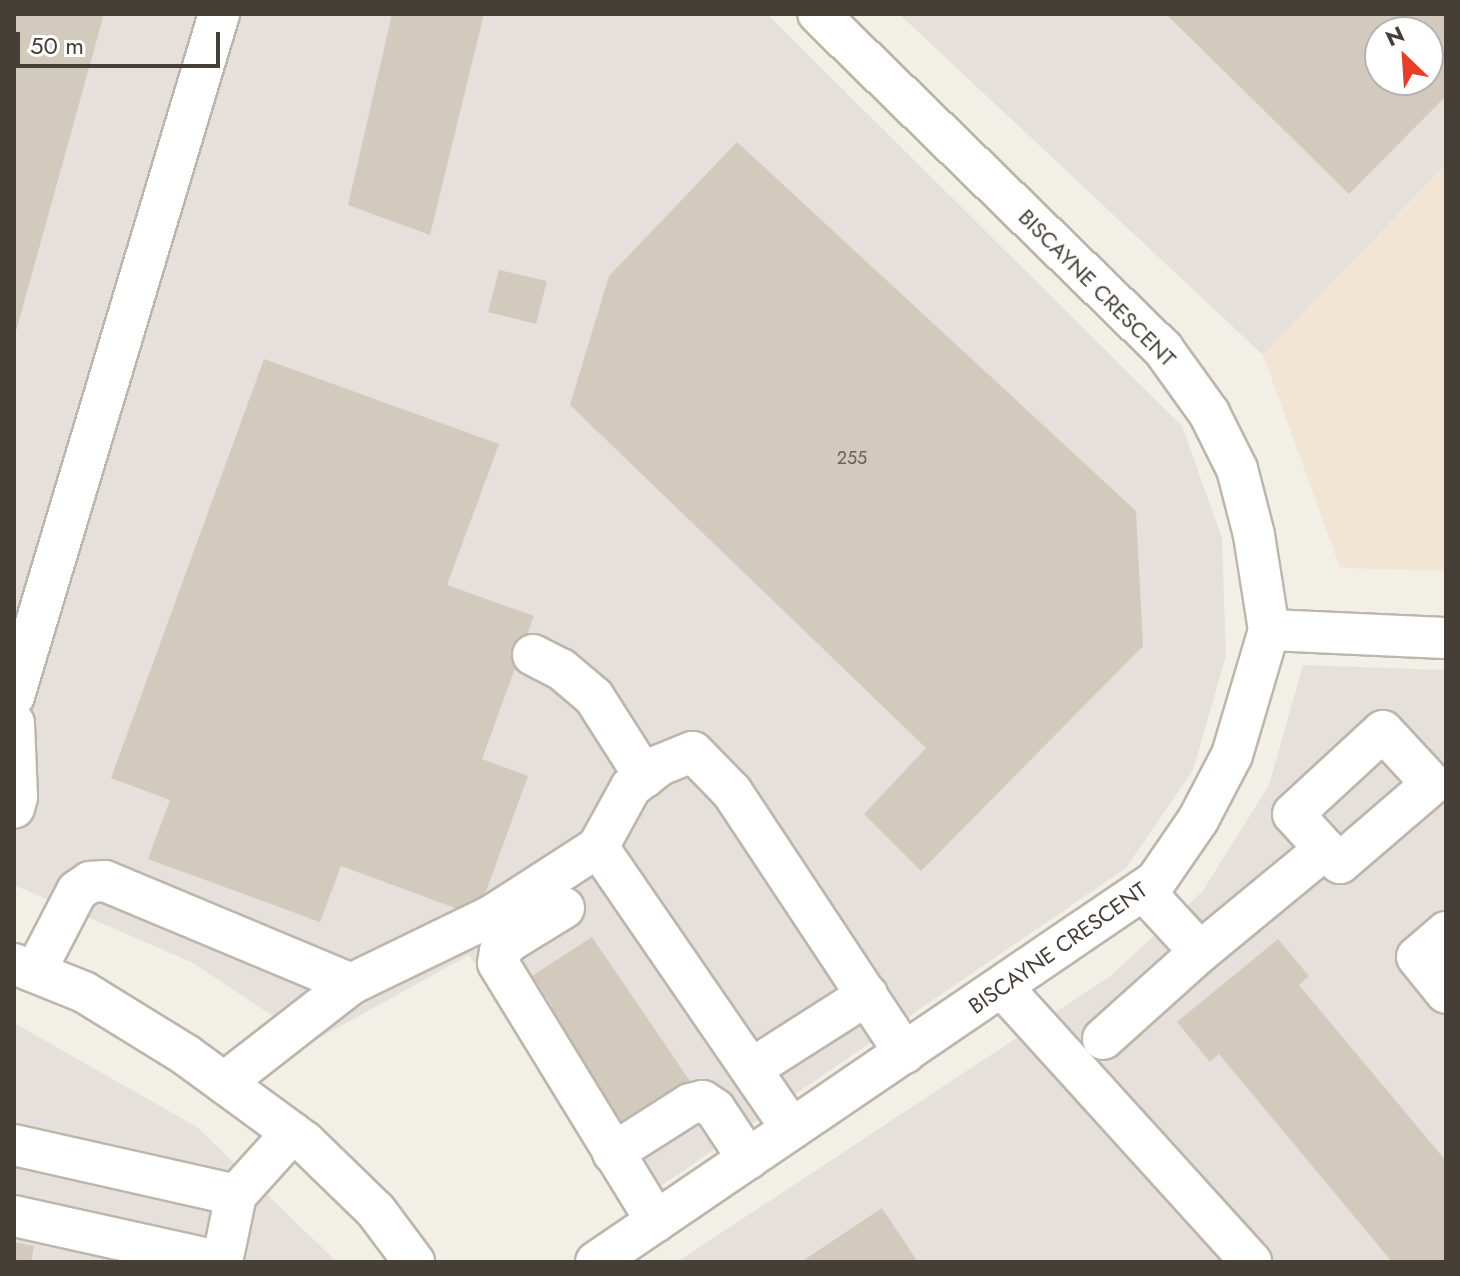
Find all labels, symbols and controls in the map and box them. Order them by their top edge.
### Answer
scale bar [20,16,224,66]
north arrow [1364,16,1444,96]
text: N [1380,18,1409,54]
text: 50 m [30,28,84,63]
street label: BISCAYNE CRESCENT [1013,204,1181,372]
house number: 255 [837,447,867,469]
street label: BISCAYNE CRESCENT [964,877,1152,1019]

